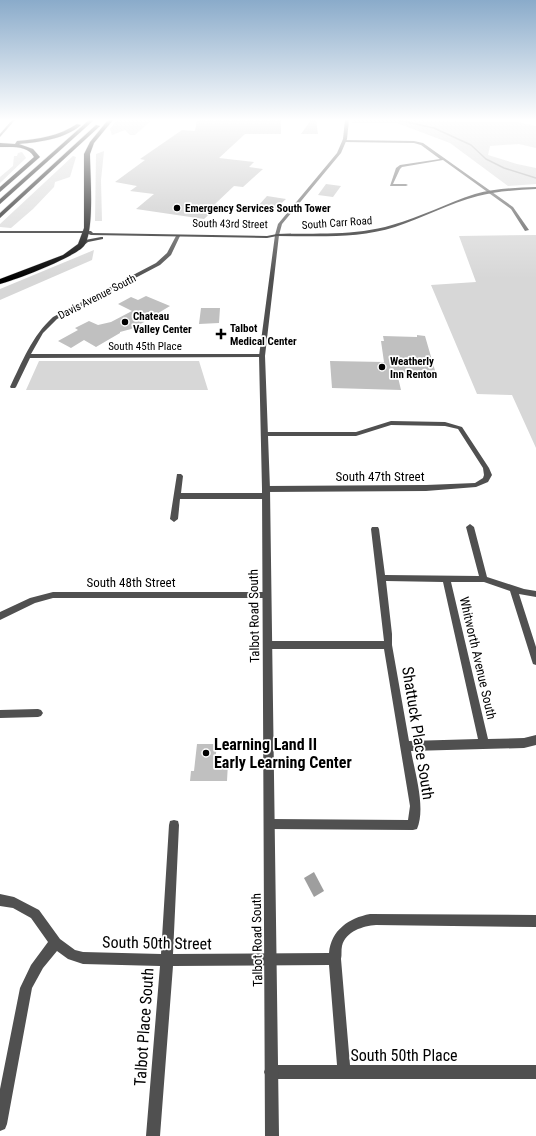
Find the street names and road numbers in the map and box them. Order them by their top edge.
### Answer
street label: South Carr Road [301,214,373,232]
street label: South 43rd Street [192,217,268,231]
street label: Davis Avenue South [56,272,138,322]
street label: South 45th Place [108,340,182,353]
street label: South 47th Street [335,469,425,484]
street label: Talbot Road South [246,569,262,663]
street label: South 48th Street [86,575,176,590]
street label: Whitworth Avenue South [457,595,499,721]
street label: Shattuck Place South [398,665,438,801]
street label: Talbot Road South [249,893,265,987]
street label: South 50th Street [102,933,212,953]
street label: Talbot Place South [130,967,158,1087]
street label: South 50th Place [350,1046,458,1065]

